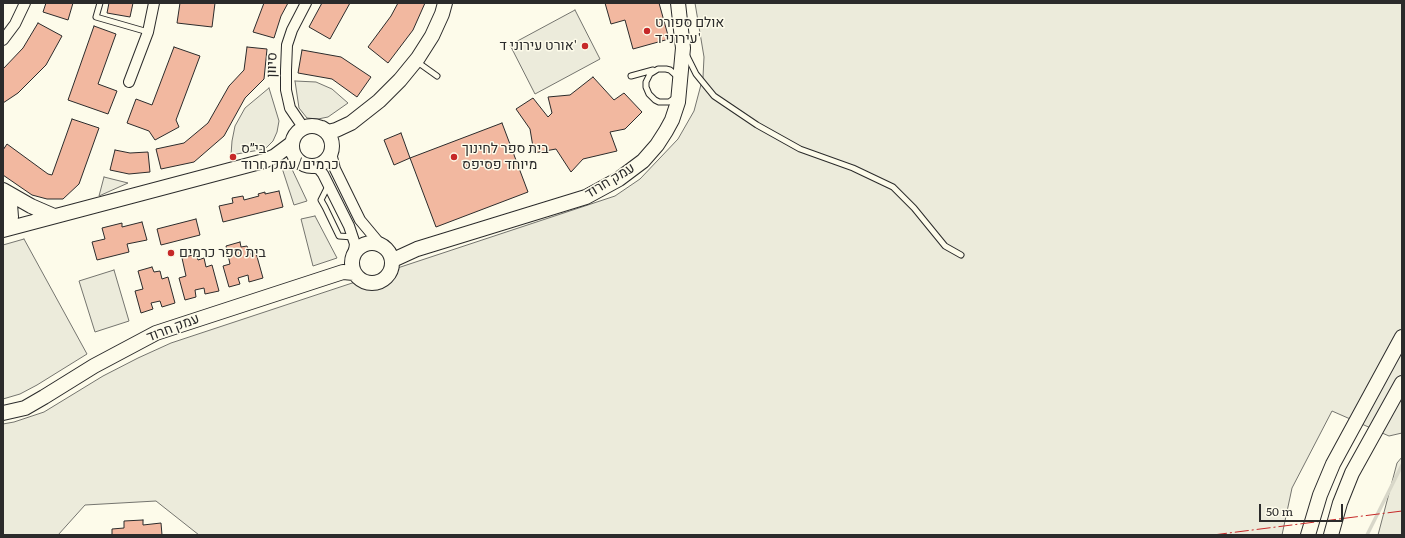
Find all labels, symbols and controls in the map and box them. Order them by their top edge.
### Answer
place label: אולם ספורט עירוני ד' [655,15,724,48]
marker: אולם ספורט עירוני ד' [642,26,652,36]
place label: אורט עירוני ד' [500,38,577,54]
marker: אורט עירוני ד' [580,41,590,51]
street label: סיוון [263,52,281,78]
place label: בי״ס כרמים/עמק חרוד [241,141,339,174]
place label: בית ספר לחינוך מיוחד פסיפס [462,141,549,174]
marker: בי״ס כרמים/עמק חרוד [228,152,238,162]
marker: בית ספר לחינוך מיוחד פסיפס [449,152,459,162]
street label: עמק חרוד [582,160,638,202]
place label: בית ספר כרמים [179,245,266,261]
marker: בית ספר כרמים [166,248,176,258]
street label: עמק חרוד [144,310,202,346]
scale bar [1261,496,1345,522]
text: 50 m [1266,502,1293,520]

